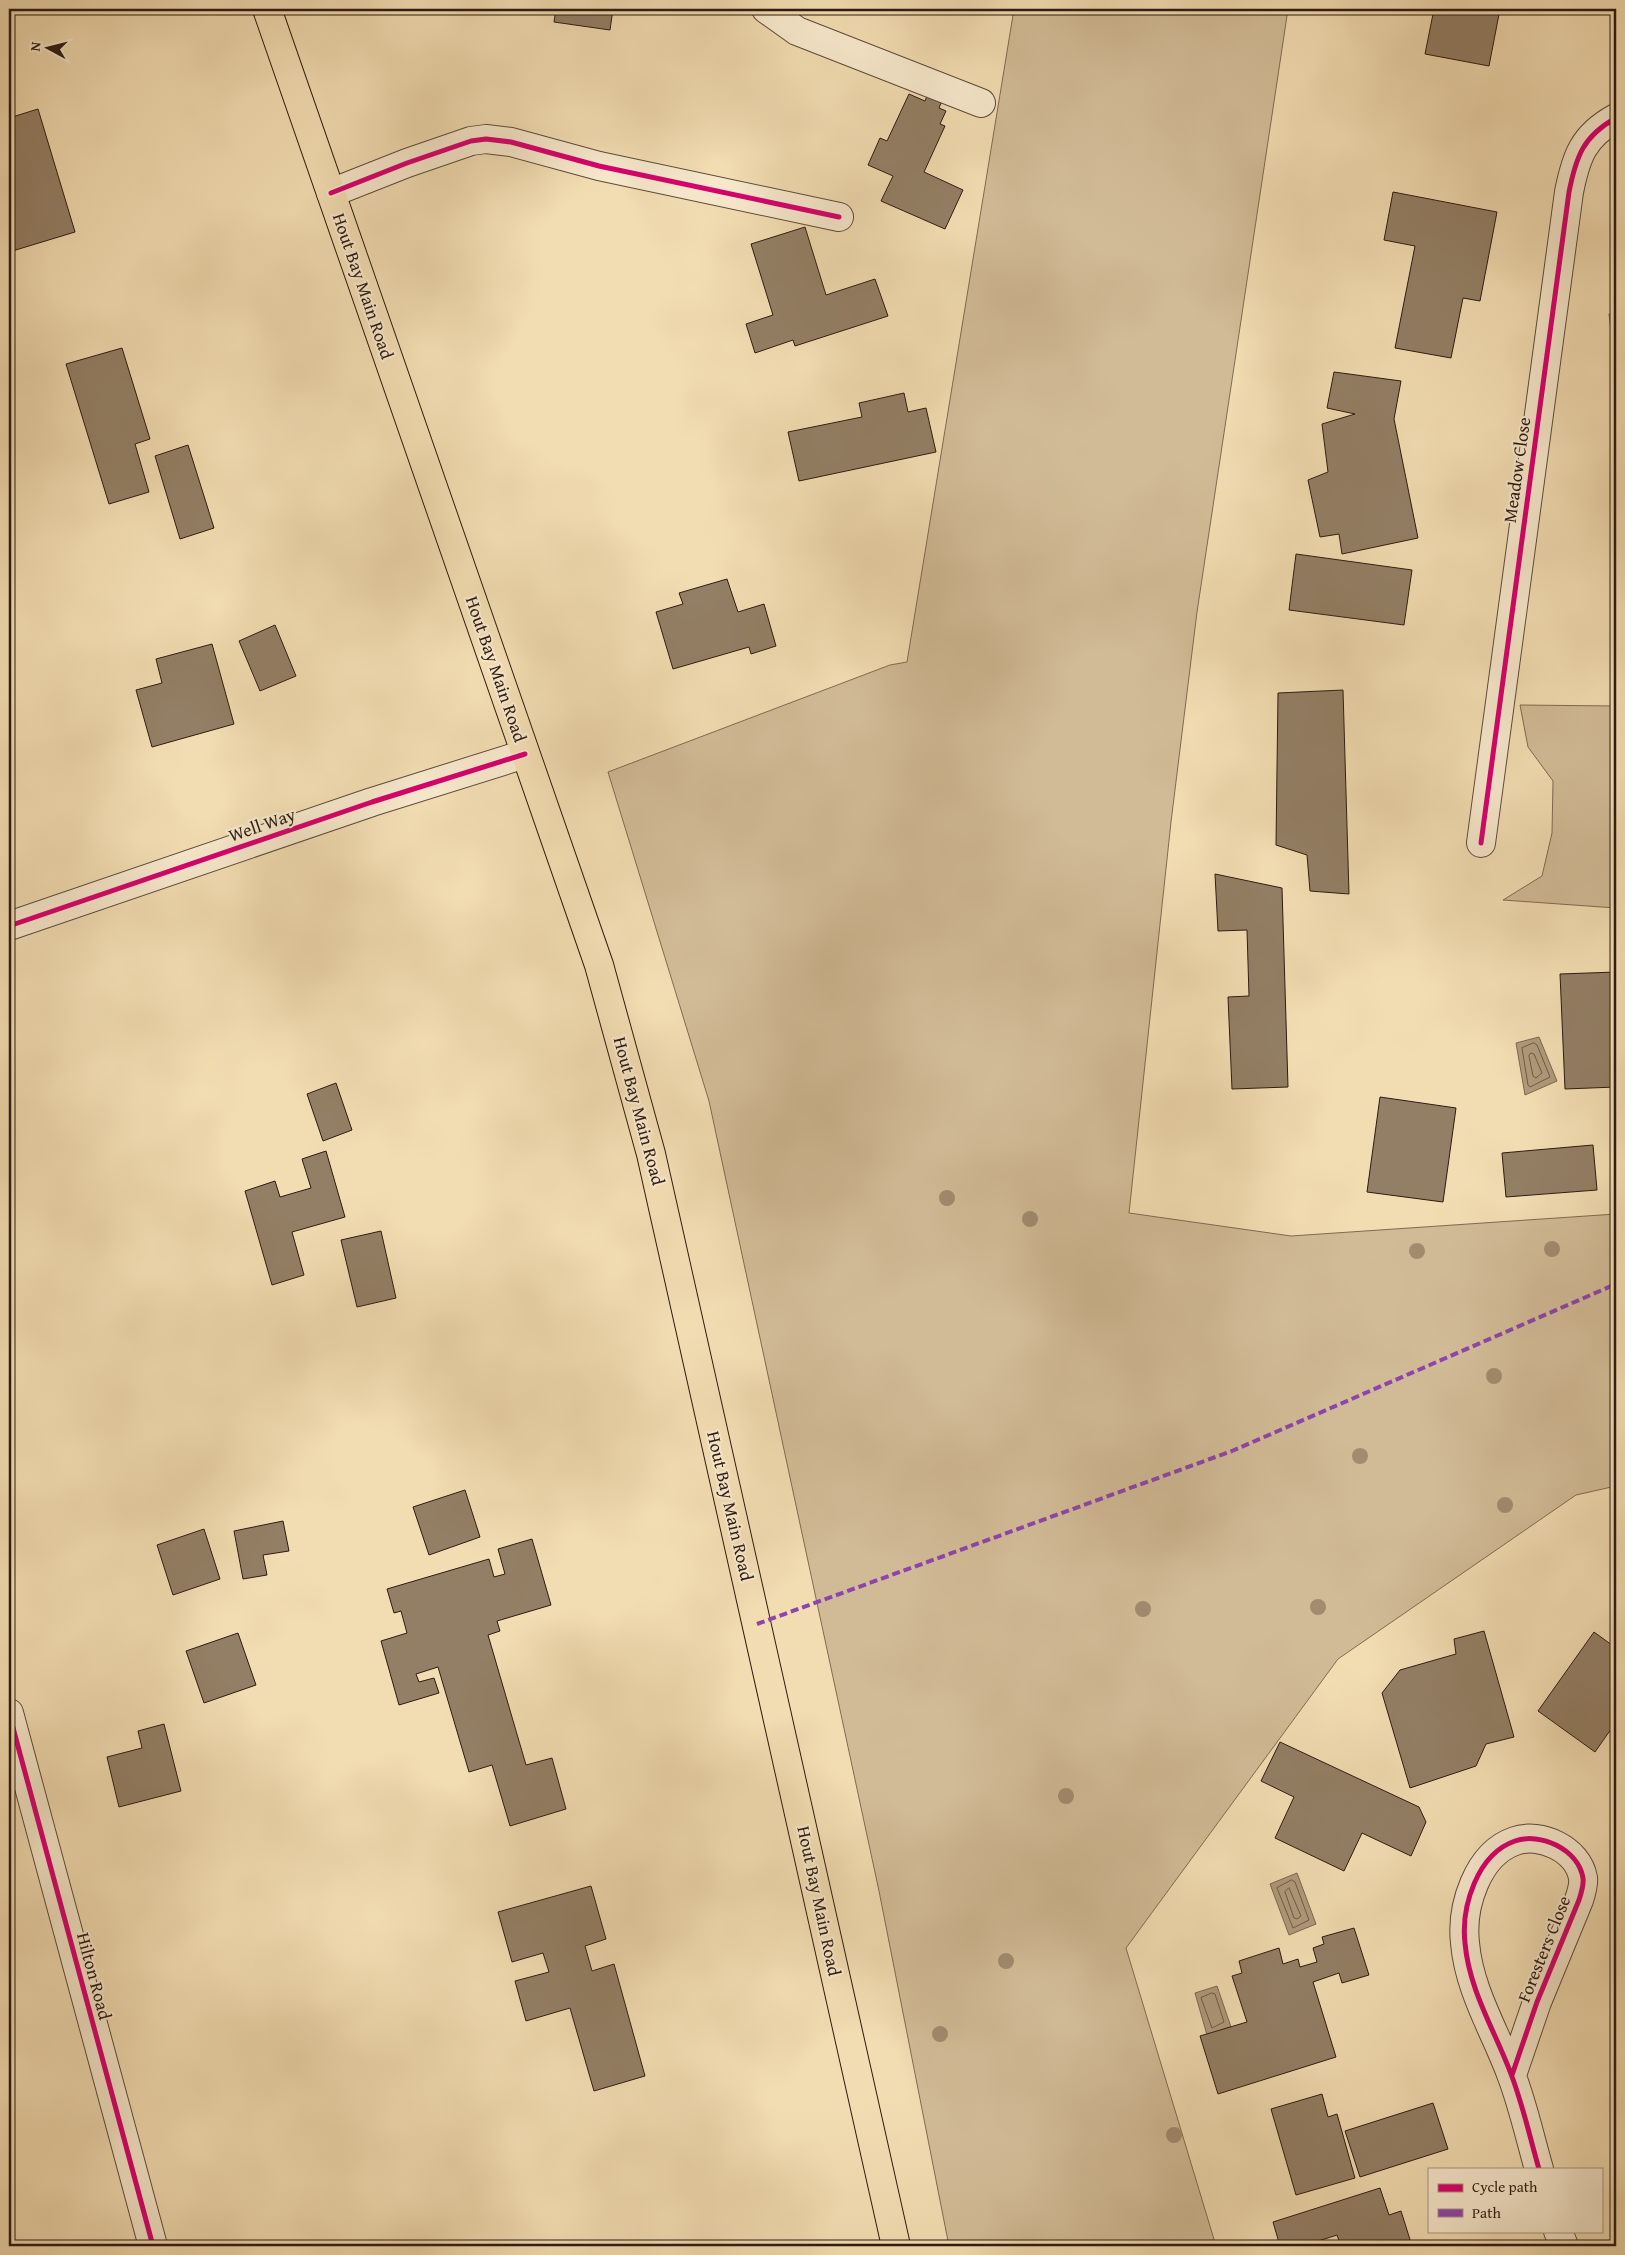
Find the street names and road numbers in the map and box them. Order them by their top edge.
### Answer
street label: Hout Bay Main Road [326,209,401,363]
street label: Meadow Close [1496,415,1537,525]
street label: Hout Bay Main Road [459,592,534,746]
street label: Well Way [225,800,299,849]
street label: Hout Bay Main Road [607,1034,672,1189]
street label: Hout Bay Main Road [700,1428,761,1584]
street label: Hout Bay Main Road [790,1823,849,1979]
street label: Foresters Close [1510,1891,1577,2006]
street label: Hilton Road [70,1929,119,2023]

